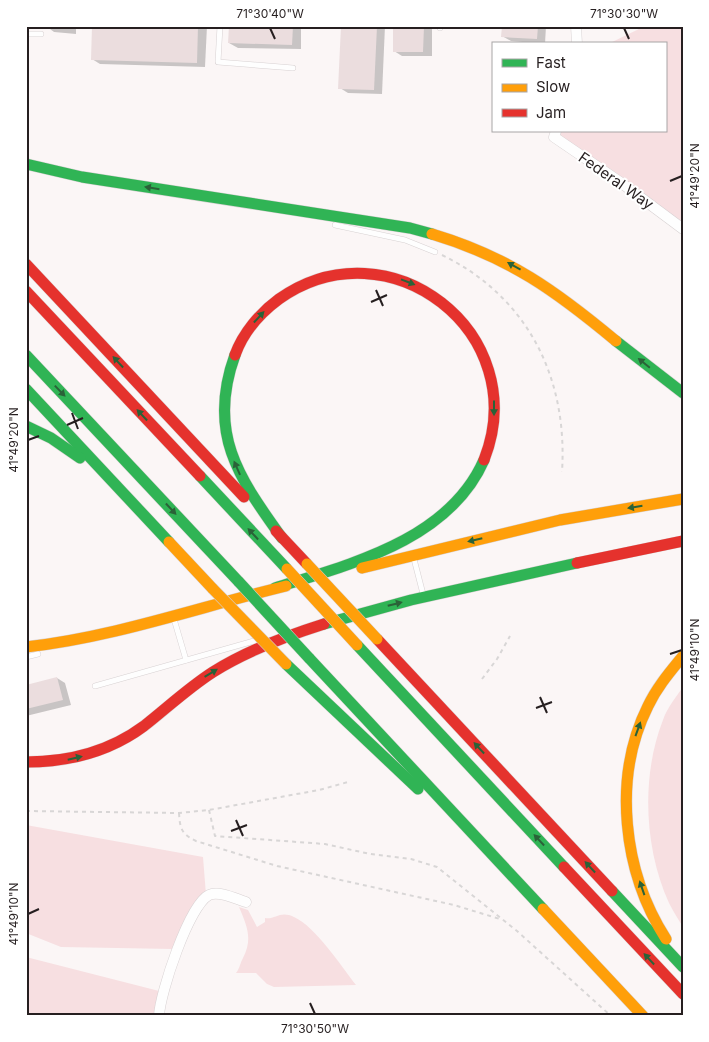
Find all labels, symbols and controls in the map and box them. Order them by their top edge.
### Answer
text: 71°30'40"W [236,6,304,21]
text: 71°30'30"W [590,6,658,21]
legend [492,42,666,132]
text: Fast [536,53,566,72]
text: Slow [536,77,570,96]
text: Jam [536,103,566,122]
text: 41°49'20"N [687,143,702,209]
street label: Federal Way [575,148,658,214]
one-way arrow [143,184,159,192]
one-way arrow [507,262,520,271]
one-way arrow [401,278,416,286]
one-way arrow [253,311,265,323]
one-way arrow [112,356,124,368]
one-way arrow [637,358,651,368]
one-way arrow [54,384,66,396]
one-way arrow [491,400,499,416]
text: 41°49'20"N [6,407,21,473]
one-way arrow [136,409,148,421]
one-way arrow [232,461,240,475]
one-way arrow [165,503,177,515]
one-way arrow [626,503,642,511]
one-way arrow [247,528,259,540]
one-way arrow [468,536,483,544]
one-way arrow [388,600,403,608]
text: 41°49'10"N [687,618,702,682]
one-way arrow [205,669,218,678]
one-way arrow [634,721,642,736]
one-way arrow [473,742,485,754]
one-way arrow [67,754,82,762]
one-way arrow [533,834,545,846]
one-way arrow [584,862,596,874]
one-way arrow [638,881,645,896]
text: 41°49'10"N [6,882,21,946]
one-way arrow [643,953,655,965]
text: 71°30'50"W [281,1021,349,1036]

